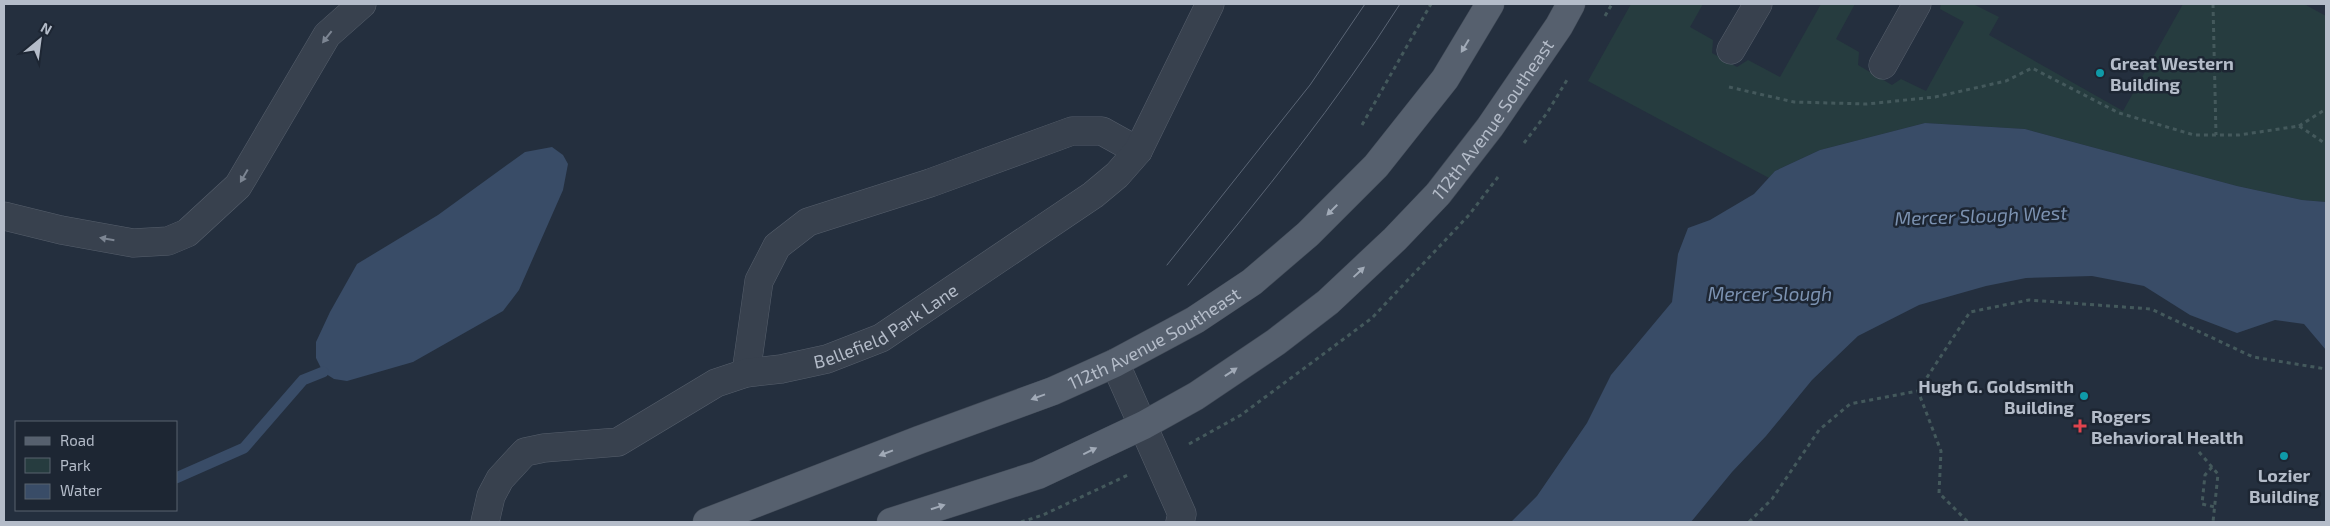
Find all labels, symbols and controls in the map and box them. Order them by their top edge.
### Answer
north arrow [15,15,65,65]
text: N [38,18,55,38]
one-way arrow [321,30,332,43]
street label: 112th Avenue Southeast [1427,34,1558,205]
one-way arrow [1461,39,1470,52]
place label: Great Western Building [2110,52,2234,95]
marker: Great Western Building [2094,67,2106,79]
one-way arrow [239,170,248,183]
water label: Mercer Slough West [1894,200,2069,230]
one-way arrow [1326,204,1338,216]
one-way arrow [99,234,115,242]
one-way arrow [1353,266,1365,278]
street label: Bellefield Park Lane [812,278,962,373]
street label: 112th Avenue Southeast [1064,282,1244,394]
water label: Mercer Slough [1708,282,1832,305]
one-way arrow [1225,367,1238,377]
place label: Hugh G. Goldsmith Building [1918,375,2075,418]
marker: Hugh G. Goldsmith Building [2078,390,2090,402]
one-way arrow [1031,394,1046,401]
place label: Rogers Behavioral Health [2091,405,2243,448]
marker: Rogers Behavioral Health [2073,419,2087,433]
legend [15,421,178,511]
text: Road [60,431,95,449]
one-way arrow [1082,446,1097,455]
one-way arrow [878,449,893,457]
marker: Lozier Building [2278,450,2290,462]
text: Park [60,456,91,474]
place label: Lozier Building [2249,464,2320,507]
text: Water [60,481,102,499]
one-way arrow [930,503,945,511]

